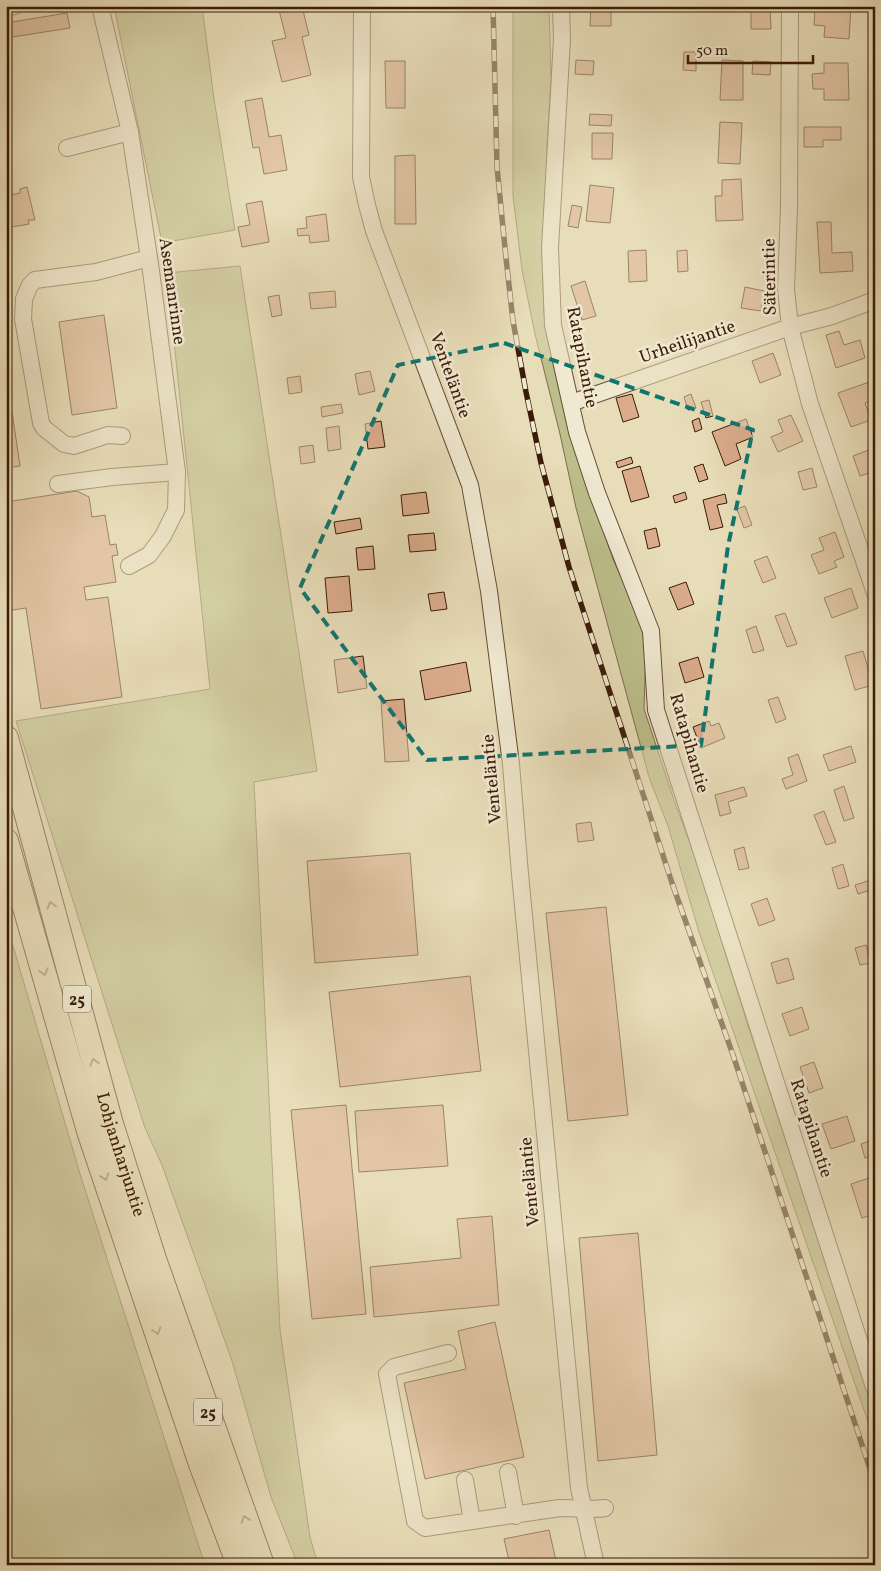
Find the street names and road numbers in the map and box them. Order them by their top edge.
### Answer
street label: Asemanrinne [152,236,191,346]
street label: Säterintie [757,238,784,316]
street label: Ratapihantie [559,304,604,410]
street label: Urheilijantie [636,314,739,371]
street label: Venteläntie [422,329,477,422]
street label: Ratapihantie [662,691,715,796]
street label: Venteläntie [476,733,509,825]
road number: 25 [63,986,91,1012]
street label: Ratapihantie [783,1076,838,1181]
street label: Lohjanharjuntie [89,1090,151,1220]
street label: Venteläntie [514,1136,547,1228]
road number: 25 [194,1398,222,1425]

